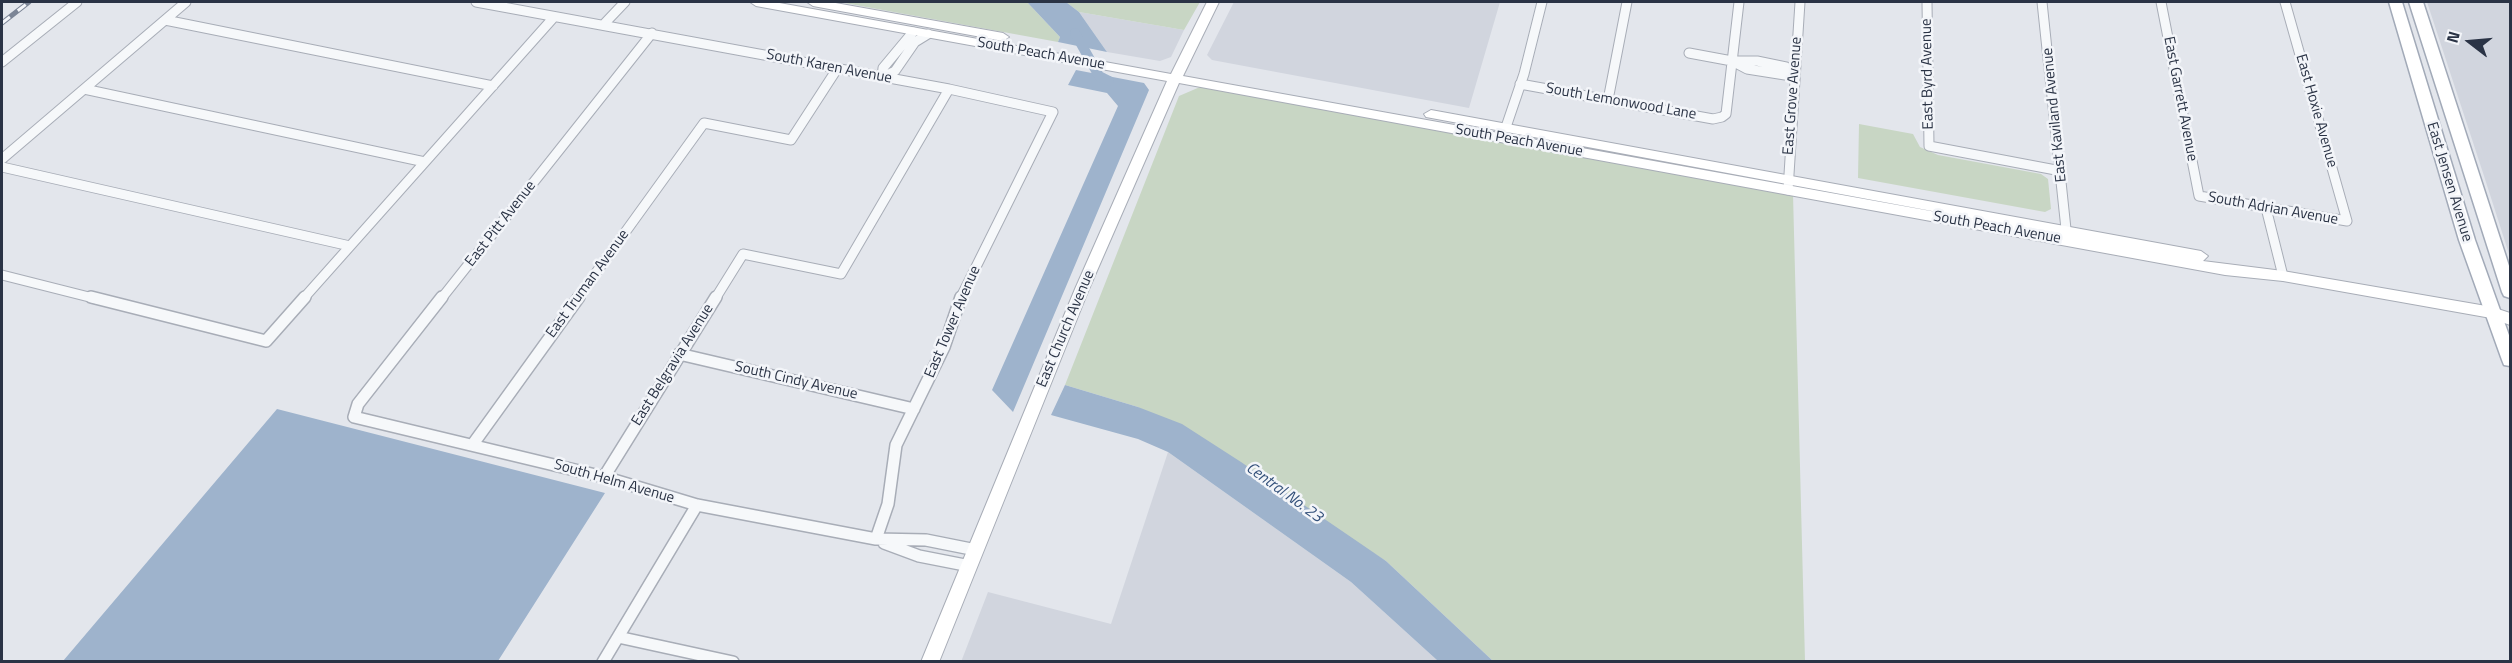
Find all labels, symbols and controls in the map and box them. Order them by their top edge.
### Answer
north arrow [2440,12,2500,72]
street label: East Byrd Avenue [1918,18,1938,130]
text: N [2440,28,2466,46]
street label: South Peach Avenue [976,34,1106,74]
street label: East Garrett Avenue [2159,35,2201,163]
street label: East Grove Avenue [1780,36,1806,156]
street label: South Karen Avenue [765,46,893,88]
street label: East Kaviland Avenue [2039,47,2071,183]
street label: East Hoxie Avenue [2291,52,2341,170]
street label: South Lemonwood Lane [1544,80,1698,124]
street label: East Jensen Avenue [2422,120,2476,244]
street label: South Peach Avenue [1454,121,1584,161]
street label: East Pitt Avenue [462,177,540,271]
street label: South Adrian Avenue [2207,189,2339,229]
street label: South Peach Avenue [1932,208,2062,248]
street label: East Truman Avenue [543,226,633,342]
street label: East Tower Avenue [921,263,985,381]
street label: East Church Avenue [1033,268,1099,390]
street label: East Belgravia Avenue [628,301,718,429]
street label: South Cindy Avenue [733,358,859,404]
street label: South Helm Avenue [552,456,676,508]
water label: Central No. 23 [1242,459,1326,527]

